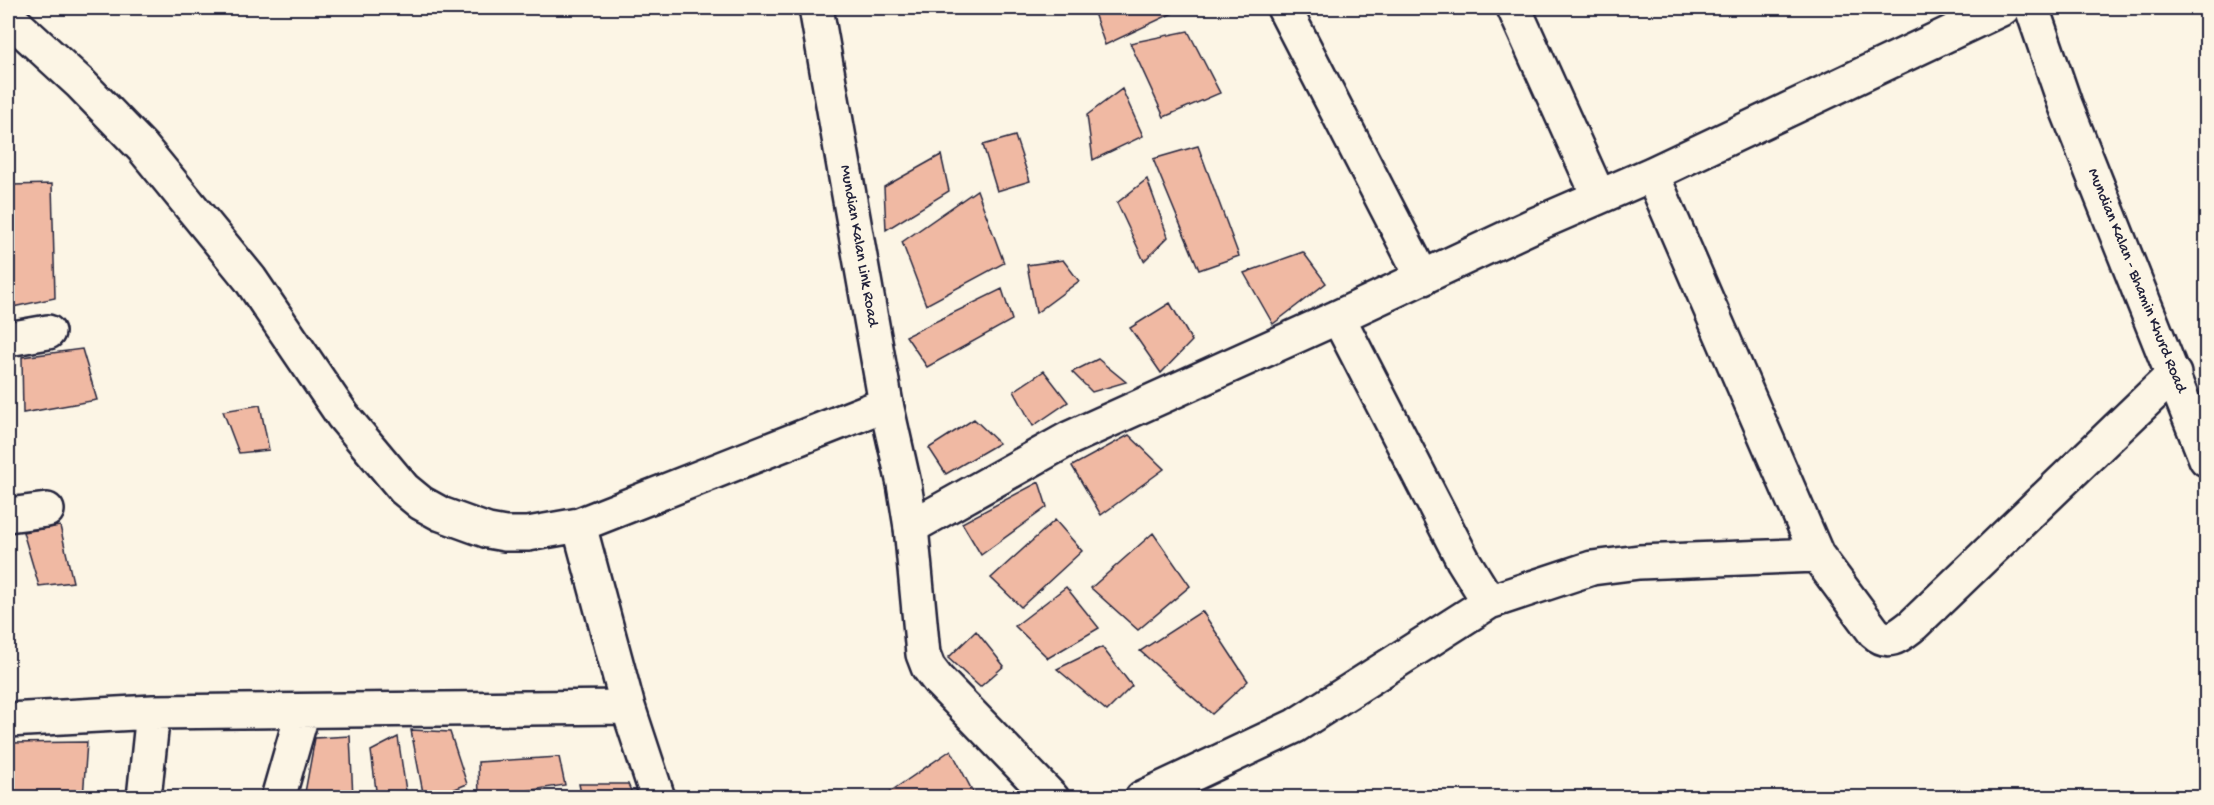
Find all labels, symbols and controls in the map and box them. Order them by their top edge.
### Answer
street label: Mundian Kalan Link Road [834,164,882,330]
street label: Mundian Kalan - Bhamin Khurd Road [2082,166,2190,397]

